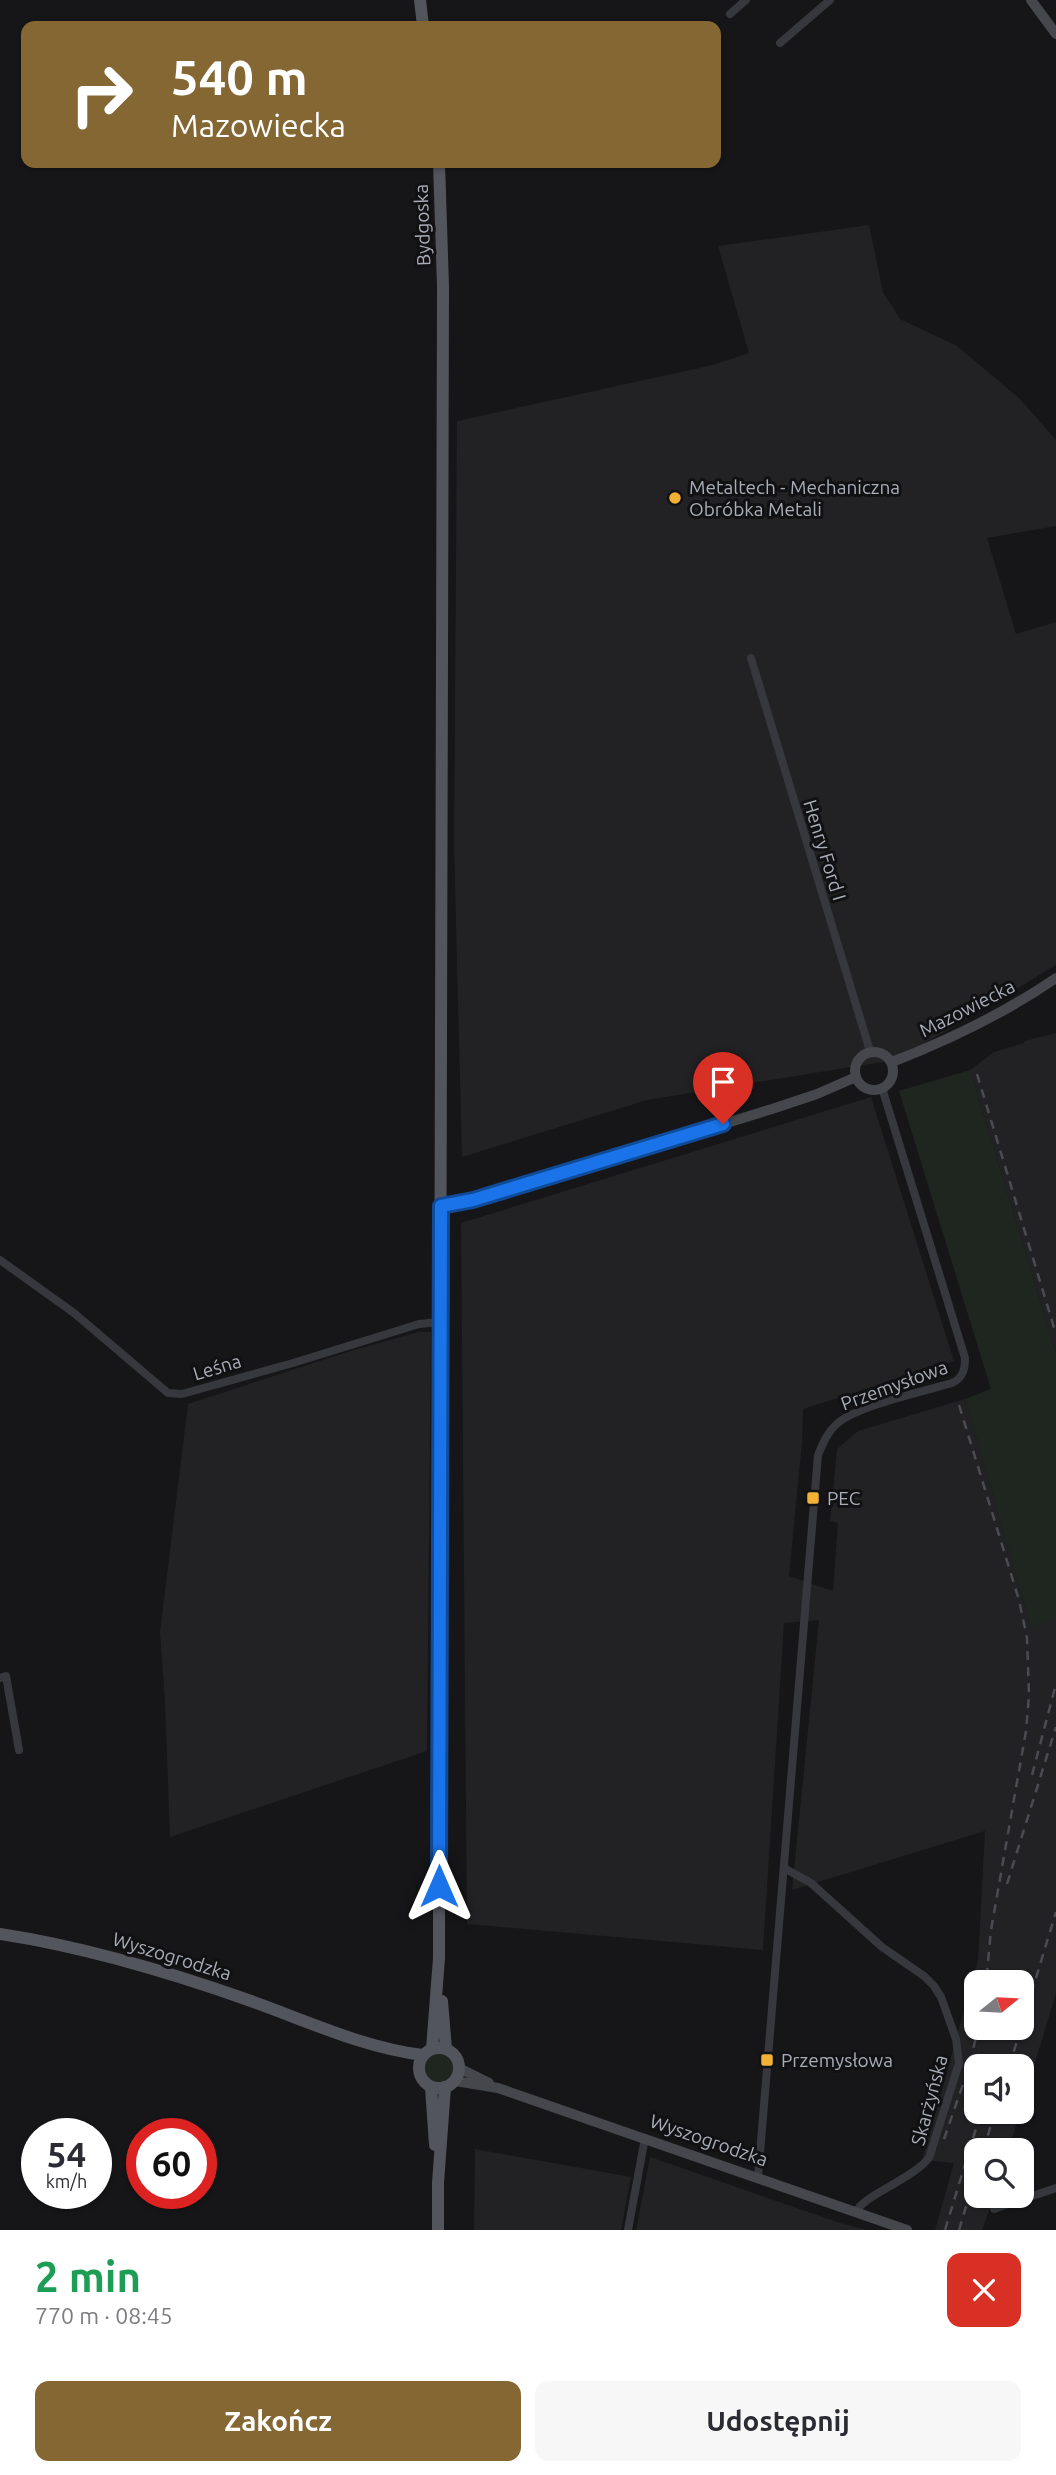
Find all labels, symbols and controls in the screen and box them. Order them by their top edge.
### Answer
icon: right [56,49,147,140]
text: 540 m [171,49,308,104]
text: Mazowiecka [171,107,346,143]
street label: Bydgoska [410,184,434,266]
place label: Metaltech - Mechaniczna Obróbka Metali [689,476,900,520]
marker: Metaltech - Mechaniczna Obróbka Metali [667,490,683,506]
street label: Henry Ford I [799,797,851,903]
street label: Mazowiecka [916,975,1018,1041]
pin [693,1052,753,1124]
icon: arrive [704,1063,742,1101]
street label: Leśna [190,1349,244,1385]
street label: Przemysłowa [838,1355,950,1415]
place label: PEC [827,1487,861,1509]
marker: PEC [805,1490,821,1506]
position arrow [402,1849,476,1923]
street label: Wyszogrodzka [110,1927,234,1985]
north arrow [964,1970,1034,2040]
map controls [964,1970,1034,2208]
place label: Przemysłowa [781,2049,893,2071]
marker: Przemysłowa [759,2052,775,2068]
street label: Skarżyńska [906,2052,952,2148]
button: sound [964,2054,1034,2124]
street label: Wyszogrodzka [647,2110,771,2170]
speed limit sign: 60 [126,2118,217,2209]
text: 54 [47,2134,86,2174]
button: search [964,2138,1034,2208]
text: km/h [46,2171,87,2191]
text: 2 min [35,2253,141,2300]
button: close [947,2253,1021,2327]
text: 770 m · 08:45 [35,2303,173,2328]
button: Zakończ [35,2381,521,2461]
button: Udostępnij [535,2381,1021,2461]

